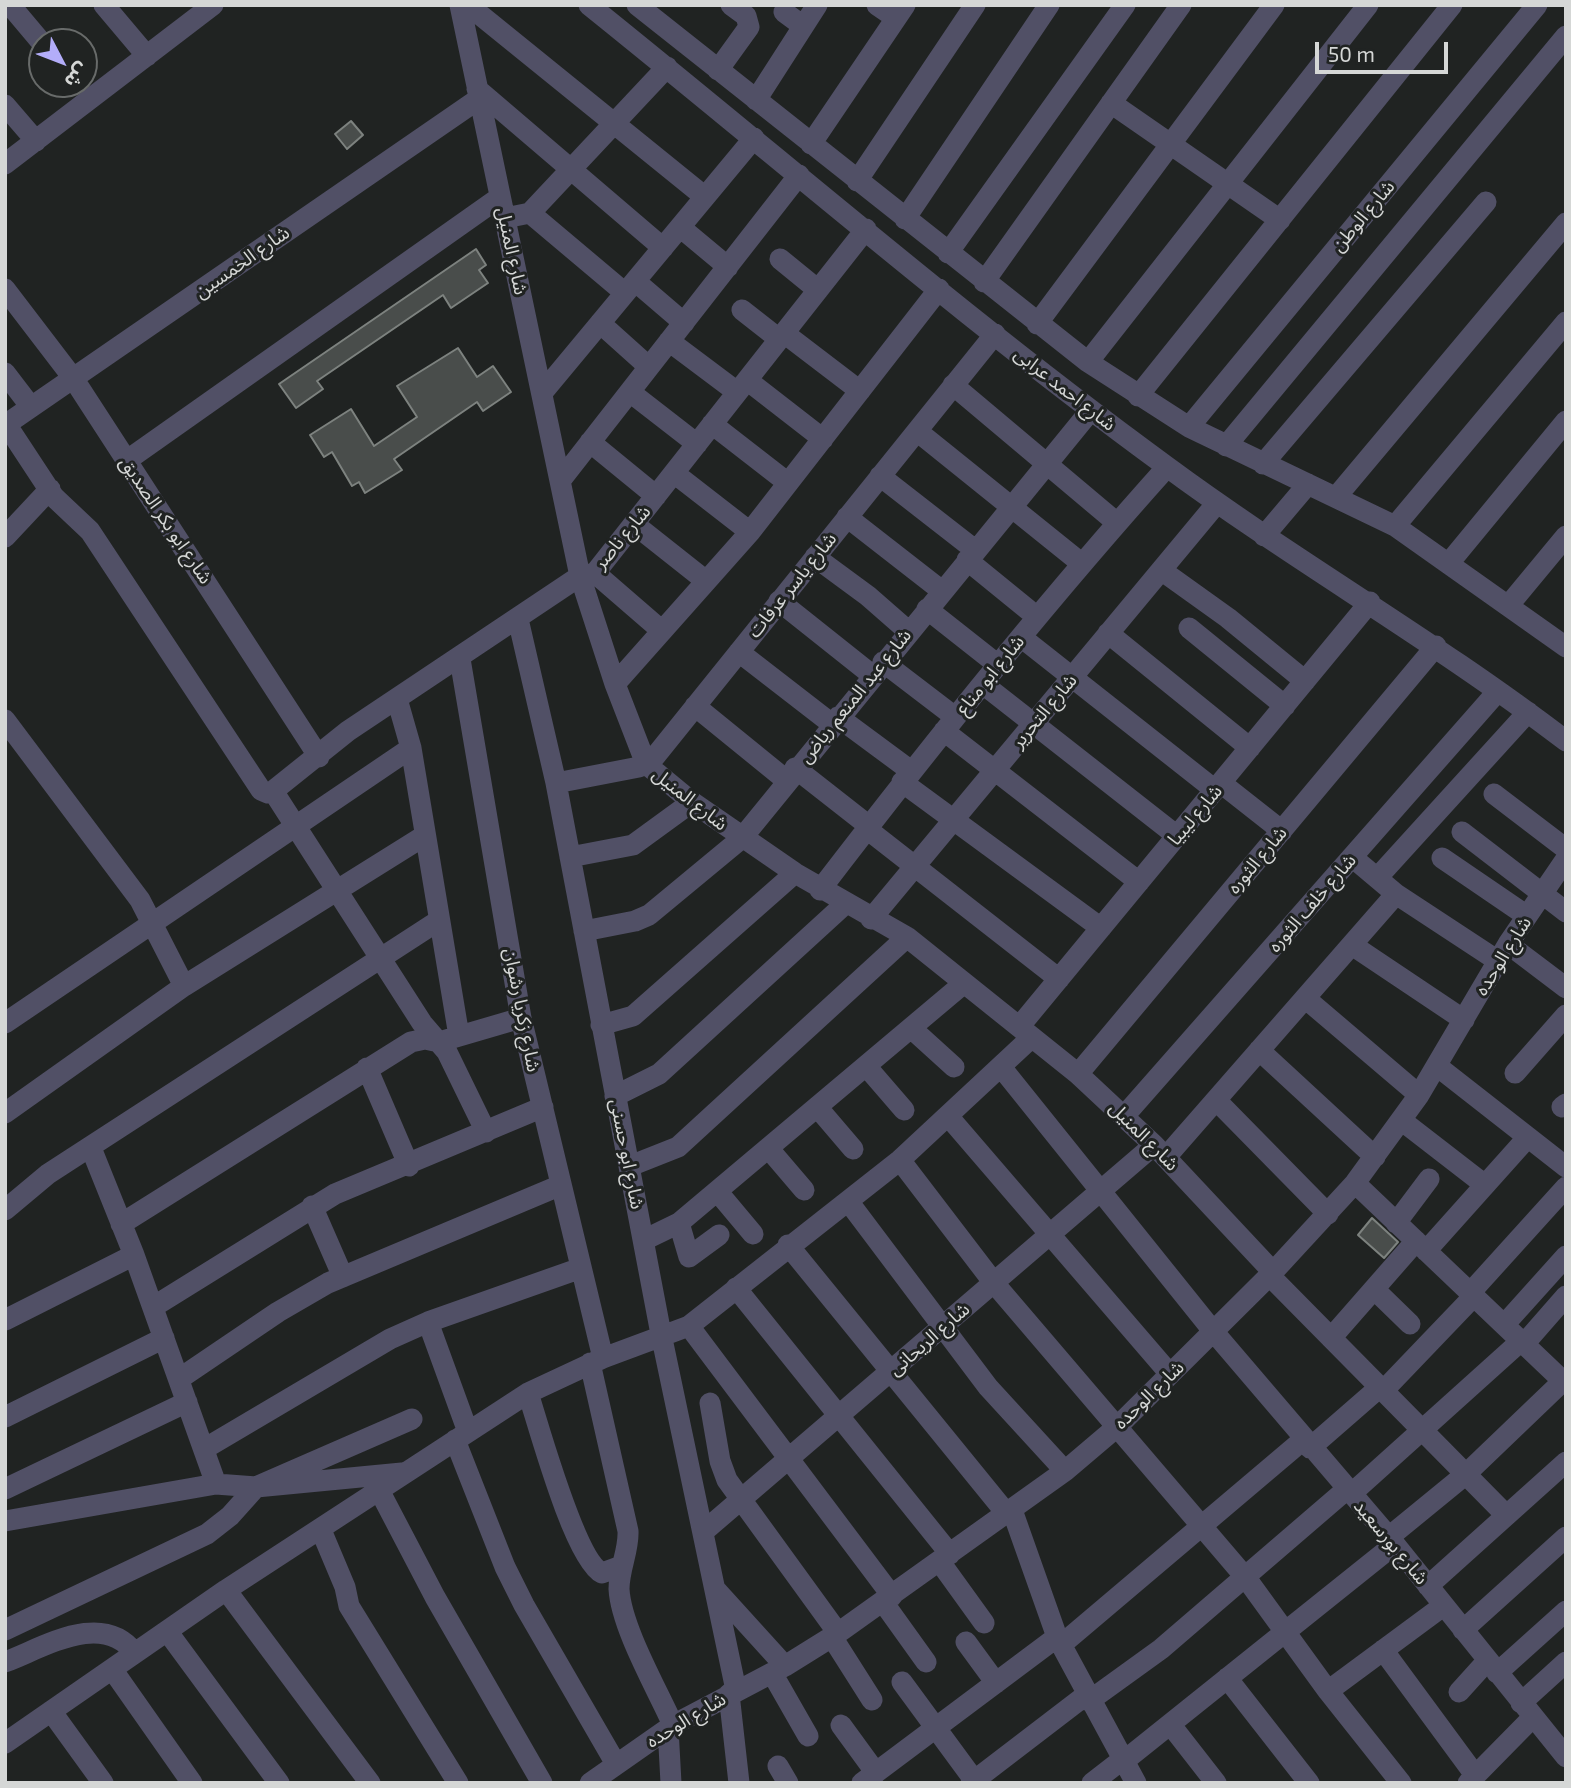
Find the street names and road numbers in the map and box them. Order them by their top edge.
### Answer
street label: شارع الوطن [1326,176,1400,256]
street label: شارع المنيل [492,205,532,297]
street label: شارع الخمسين [190,221,294,303]
street label: شارع احمد عرابى [1010,342,1120,436]
street label: شارع ابو بكر الصديق [115,452,217,588]
street label: شارع ناصر [589,500,655,574]
street label: شارع ياسر عرفات [743,528,841,642]
street label: شارع عبد المنعم رياض [794,624,916,768]
street label: شارع ابو مناع [951,631,1029,719]
street label: شارع التحرير [1006,669,1082,753]
street label: شارع المنيل [648,763,732,835]
street label: شارع ليبيا [1163,780,1227,850]
street label: شارع الثوره [1222,822,1292,898]
street label: شارع خلف الثوره [1263,849,1361,957]
street label: شارع الوحده [1470,912,1536,1000]
street label: شارع زكريا رشوان [499,946,545,1074]
street label: شارع المنيل [1104,1096,1184,1176]
street label: شارع ابو حسنى [605,1097,649,1211]
street label: شارع الريحانى [884,1298,974,1380]
street label: شارع الوحده [1109,1356,1189,1434]
street label: شارع بورسعيد [1349,1495,1433,1589]
street label: شارع الوحده [642,1687,730,1753]

